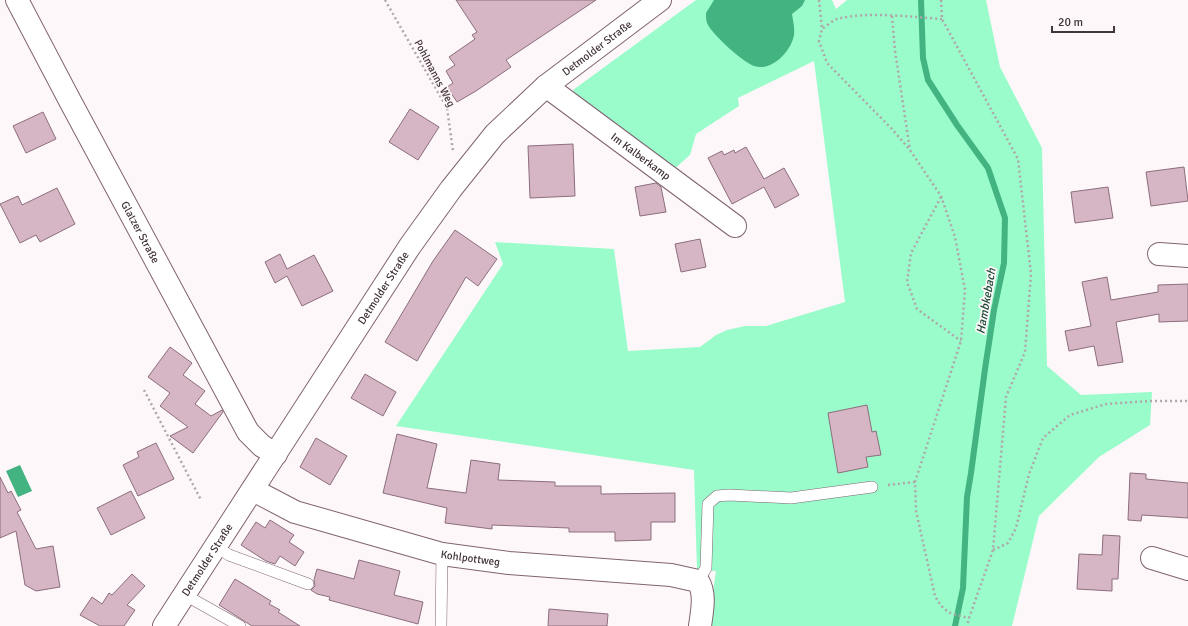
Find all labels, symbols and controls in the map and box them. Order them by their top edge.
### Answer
scale bar [1052,8,1114,34]
text: 20 m [1058,15,1083,30]
street label: Detmolder Straße [560,18,635,79]
street label: Pohlmanns Weg [411,37,458,109]
street label: Im Kalberkamp [608,130,673,183]
street label: Glatzer Straße [118,199,162,266]
street label: Detmolder Straße [355,249,412,327]
water label: Hambkebach [973,267,1000,335]
street label: Detmolder Straße [179,521,236,599]
street label: Kohlpottweg [440,548,501,569]

